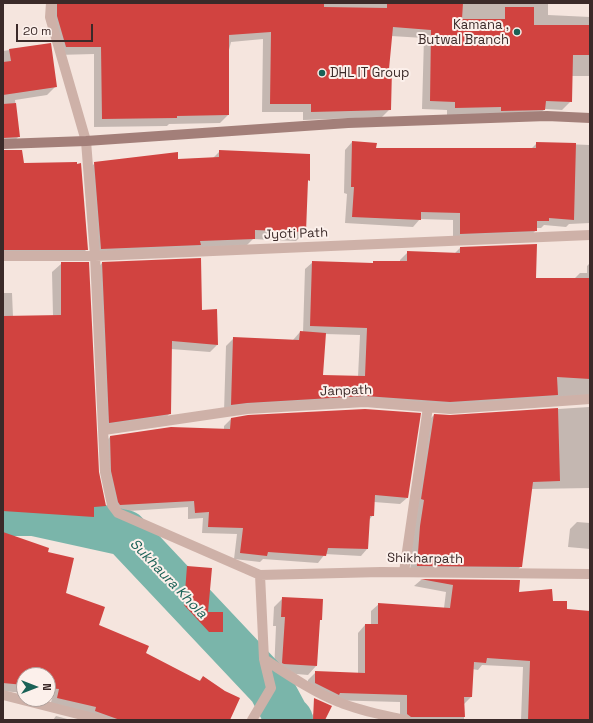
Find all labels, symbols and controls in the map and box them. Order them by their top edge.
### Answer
scale bar [18,16,95,42]
place label: Kamana , Butwal Branch [418,17,509,48]
text: 20 m [23,23,51,39]
marker: Kamana , Butwal Branch [512,27,522,37]
place label: DHL IT Group [330,65,409,81]
marker: DHL IT Group [317,68,327,78]
street label: Jyoti Path [264,225,328,243]
street label: Janpath [320,382,372,400]
water label: Sukhaura Khola [126,536,210,622]
street label: Shikharpath [387,551,463,567]
north arrow [16,667,56,707]
text: N [40,683,54,691]

